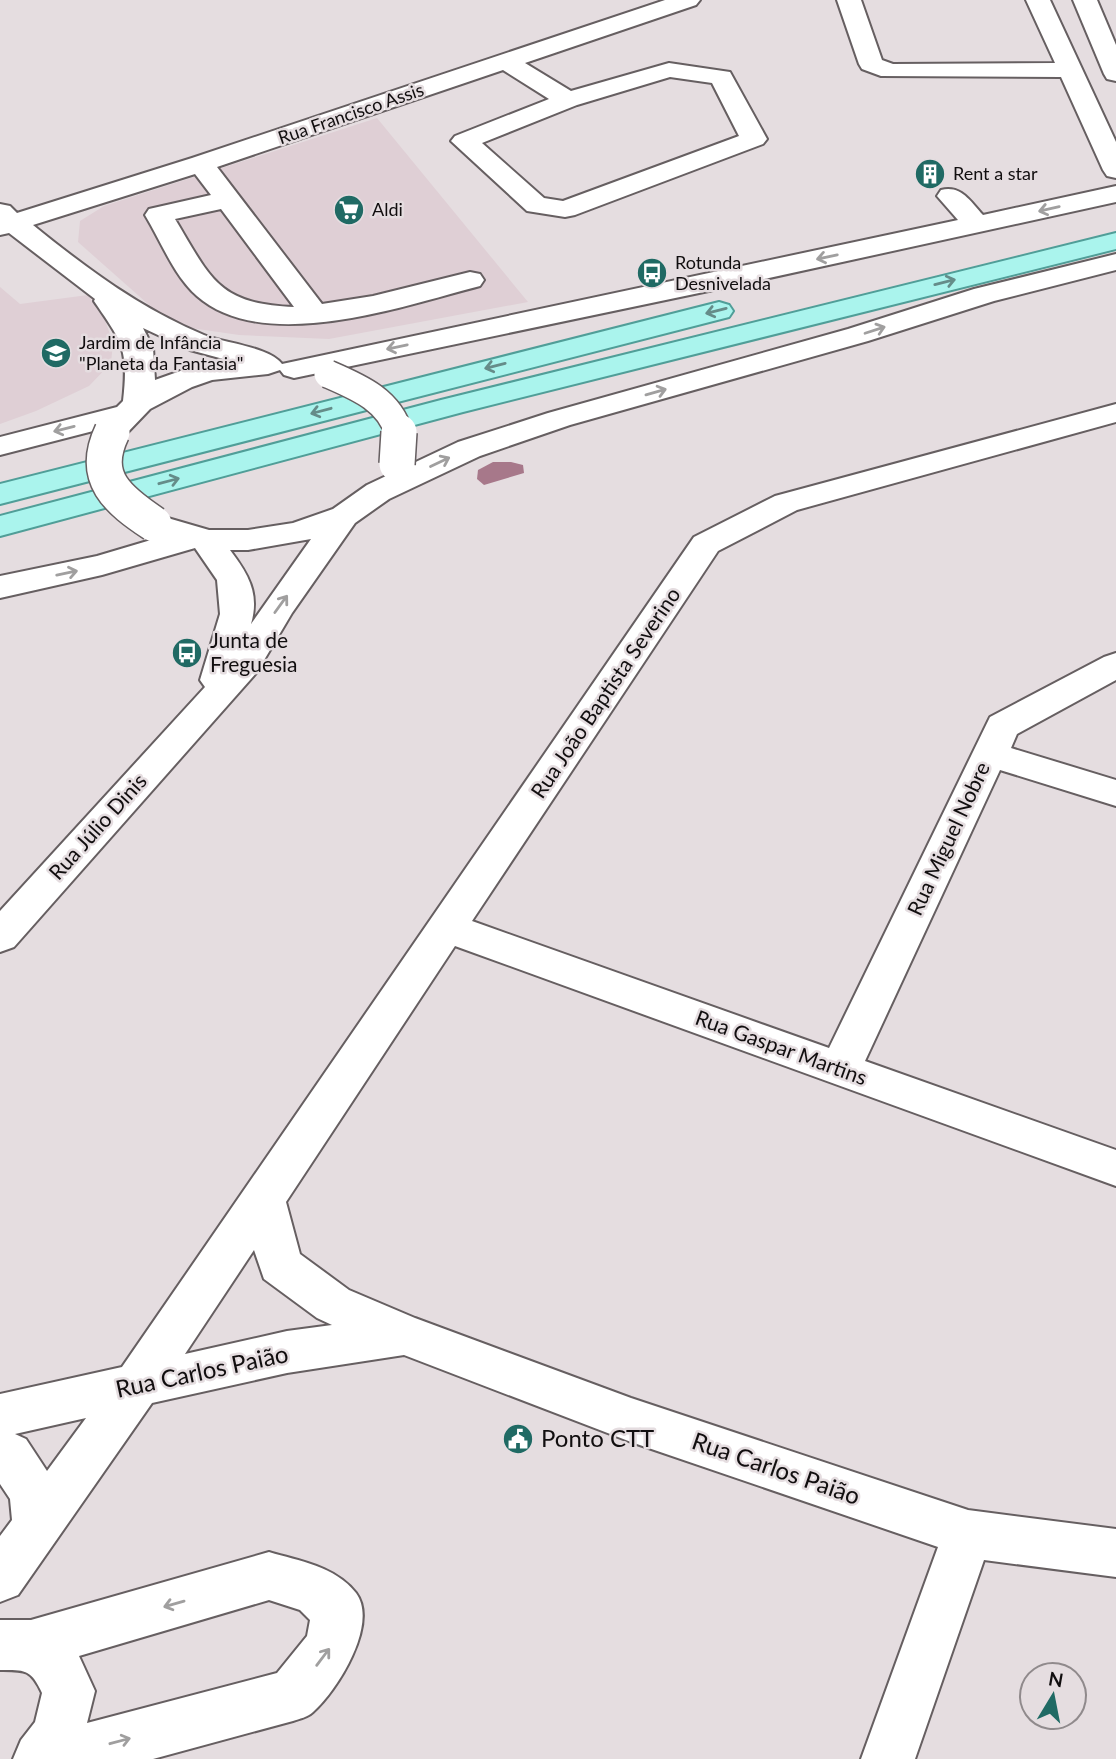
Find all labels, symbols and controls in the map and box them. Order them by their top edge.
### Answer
street label: Rua Francisco Assis [275,78,427,148]
building icon: Rent a star [913,157,947,191]
place label: Rent a star [953,162,1038,184]
supermarket icon: Aldi [332,193,366,227]
place label: Aldi [372,198,403,220]
one-way arrow [1038,202,1061,216]
place label: Rotunda Desnivelada [675,251,771,294]
one-way arrow [816,251,839,265]
bus stop icon: Rotunda Desnivelada [635,256,669,290]
one-way arrow [934,275,956,288]
one-way arrow [705,305,728,318]
one-way arrow [864,322,886,335]
place label: Jardim de Infância "Planeta da Fantasia" [79,331,243,374]
school or university icon: Jardim de Infância "Planeta da Fantasia" [39,336,73,370]
one-way arrow [386,340,409,354]
one-way arrow [485,360,507,373]
one-way arrow [645,384,667,397]
one-way arrow [310,405,333,418]
one-way arrow [53,423,76,436]
one-way arrow [429,455,450,468]
one-way arrow [157,474,180,487]
one-way arrow [55,565,78,579]
street label: Rua João Baptista Severino [525,582,685,802]
one-way arrow [274,595,288,614]
place label: Junta de Freguesia [210,627,298,676]
bus stop icon: Junta de Freguesia [170,636,204,670]
street label: Rua Miguel Nobre [901,758,994,919]
street label: Rua Júlio Dinis [43,768,151,884]
street label: Rua Gaspar Martins [692,1004,871,1089]
street label: Rua Carlos Paião [113,1338,291,1403]
public building icon: Ponto CTT [501,1422,535,1456]
place label: Ponto CTT [541,1423,654,1452]
street label: Rua Carlos Paião [689,1425,864,1510]
one-way arrow [163,1598,185,1611]
one-way arrow [315,1649,330,1667]
north arrow [1018,1661,1088,1731]
text: N [1047,1666,1065,1691]
one-way arrow [109,1734,131,1747]

